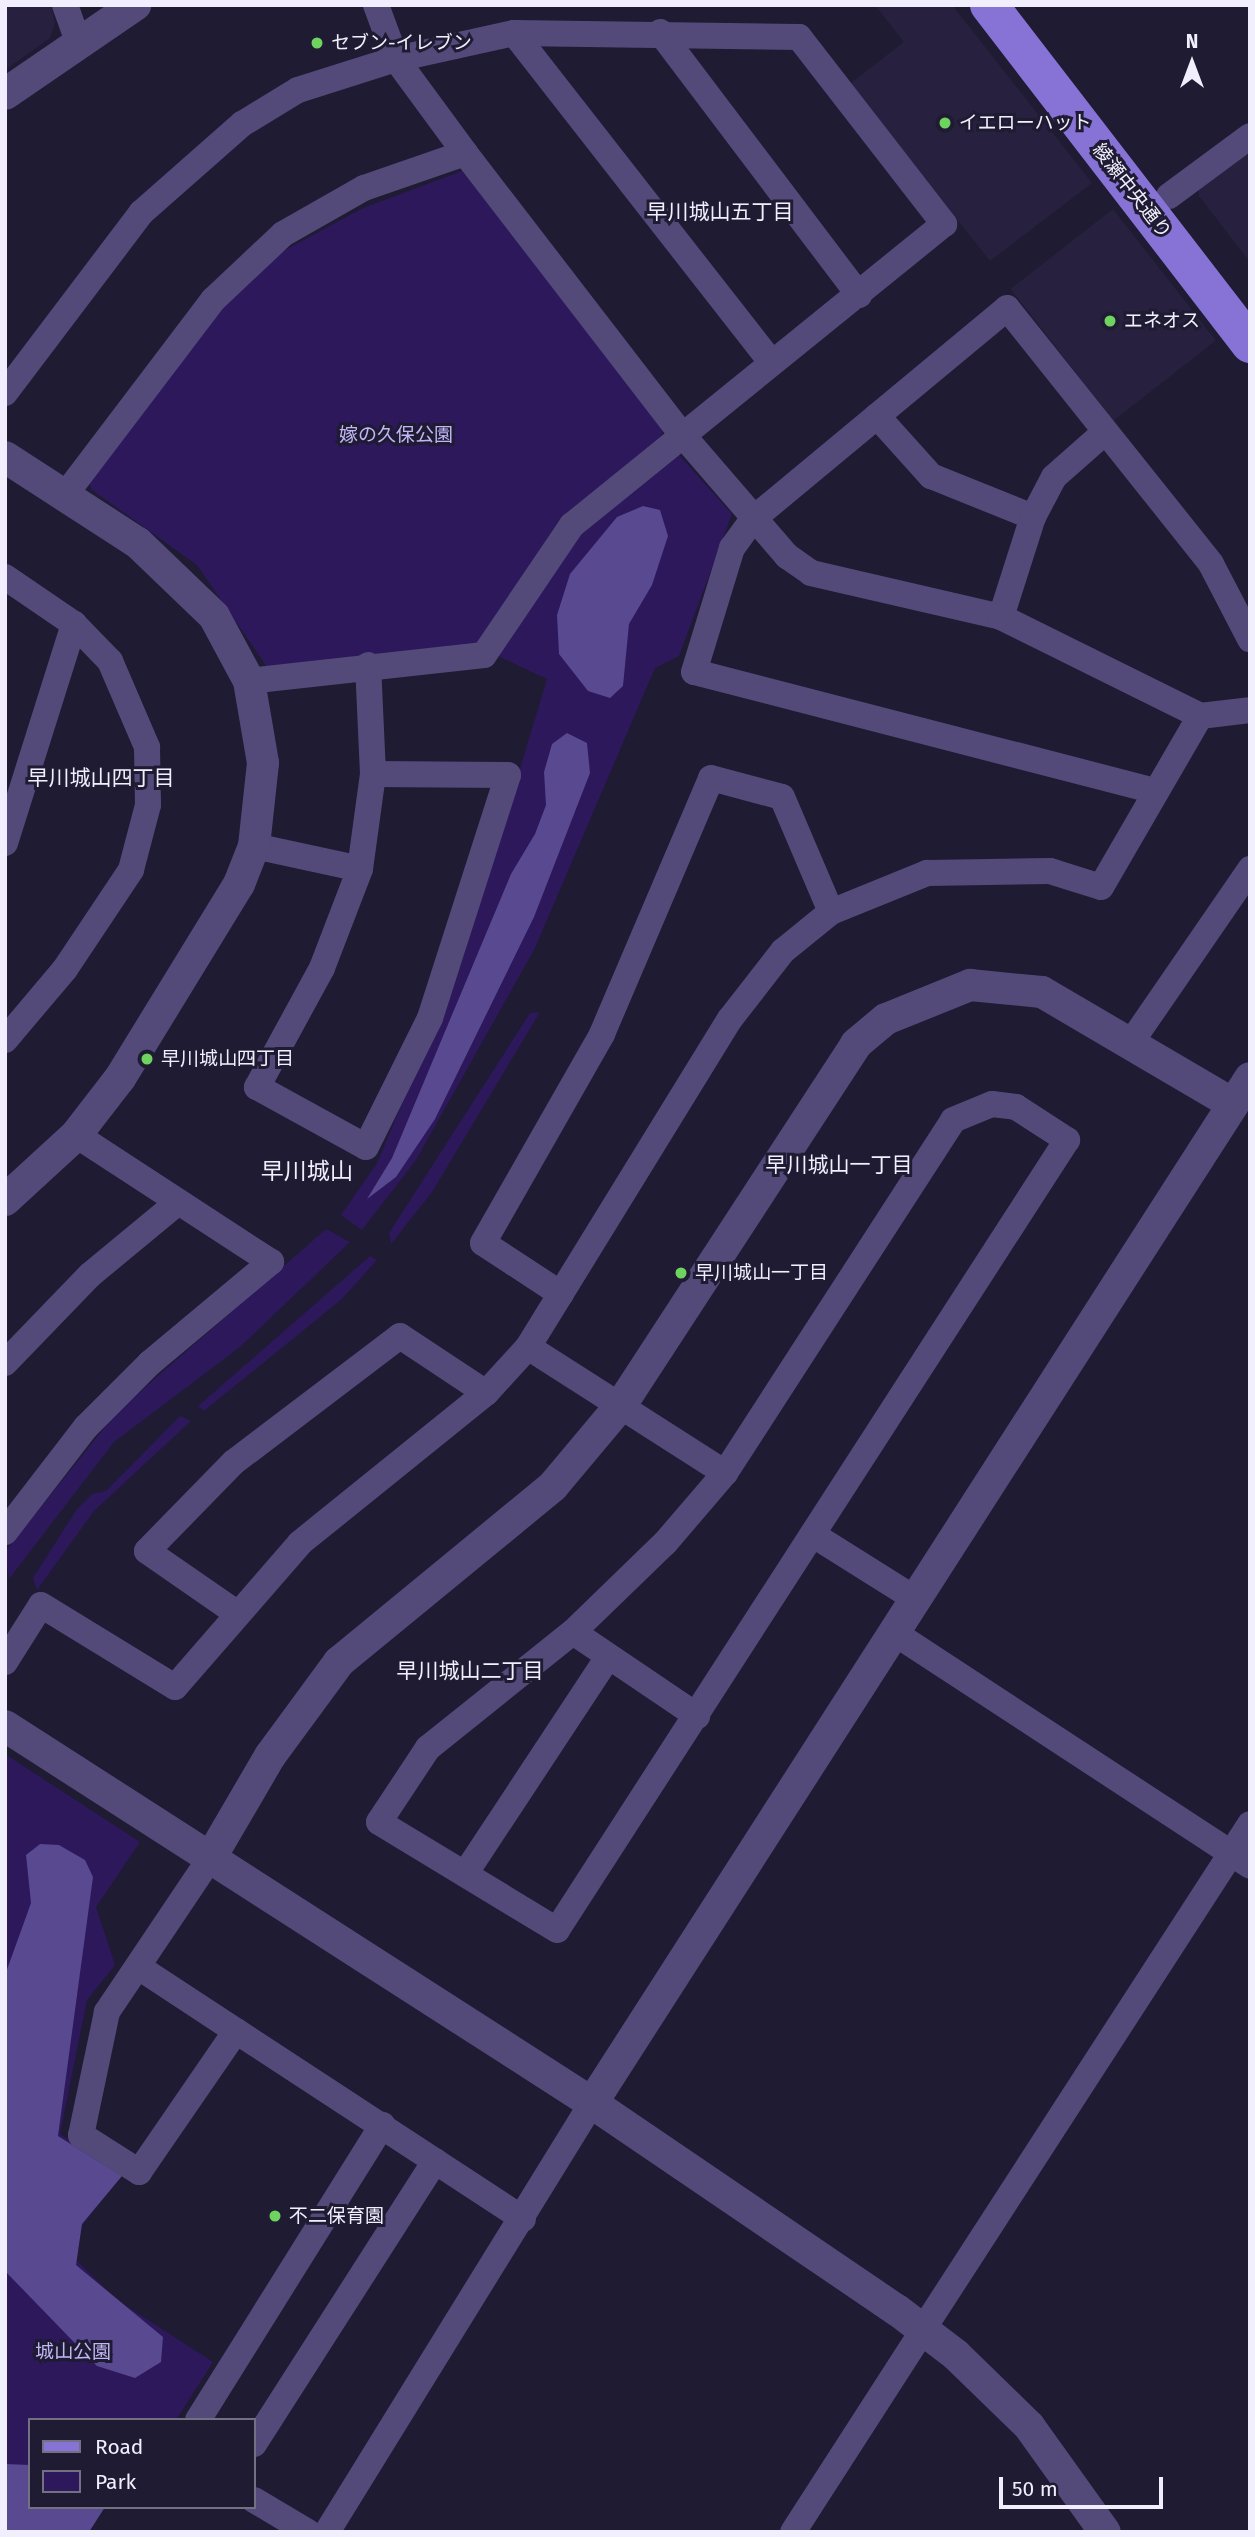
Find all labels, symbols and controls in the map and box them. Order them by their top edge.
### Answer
north arrow [1157,28,1227,98]
text: N [1186,30,1198,53]
place label: セブン-イレブン [331,32,472,54]
marker: セブン-イレブン [309,35,325,51]
place label: イエローハット [959,112,1092,134]
marker: イエローハット [937,115,953,131]
street label: 綾瀬中央通り [1088,139,1176,243]
district label: 早川城山五丁目 [647,199,793,225]
place label: エネオス [1124,310,1200,332]
marker: エネオス [1102,313,1118,329]
park label: 嫁の久保公園 [339,424,453,446]
district label: 早川城山四丁目 [28,765,174,791]
place label: 早川城山四丁目 [161,1048,294,1070]
marker: 早川城山四丁目 [139,1051,155,1067]
district label: 早川城山一丁目 [766,1152,912,1178]
district label: 早川城山 [261,1157,353,1185]
place label: 早川城山一丁目 [695,1262,828,1284]
marker: 早川城山一丁目 [673,1265,689,1281]
district label: 早川城山二丁目 [397,1658,543,1684]
place label: 不二保育園 [289,2205,384,2227]
marker: 不二保育園 [267,2208,283,2224]
park label: 城山公園 [35,2341,111,2363]
legend [28,2418,256,2509]
text: Road [95,2434,143,2460]
scale bar [1003,2464,1168,2508]
text: Park [95,2469,136,2495]
text: 50 m [1012,2476,1058,2502]

